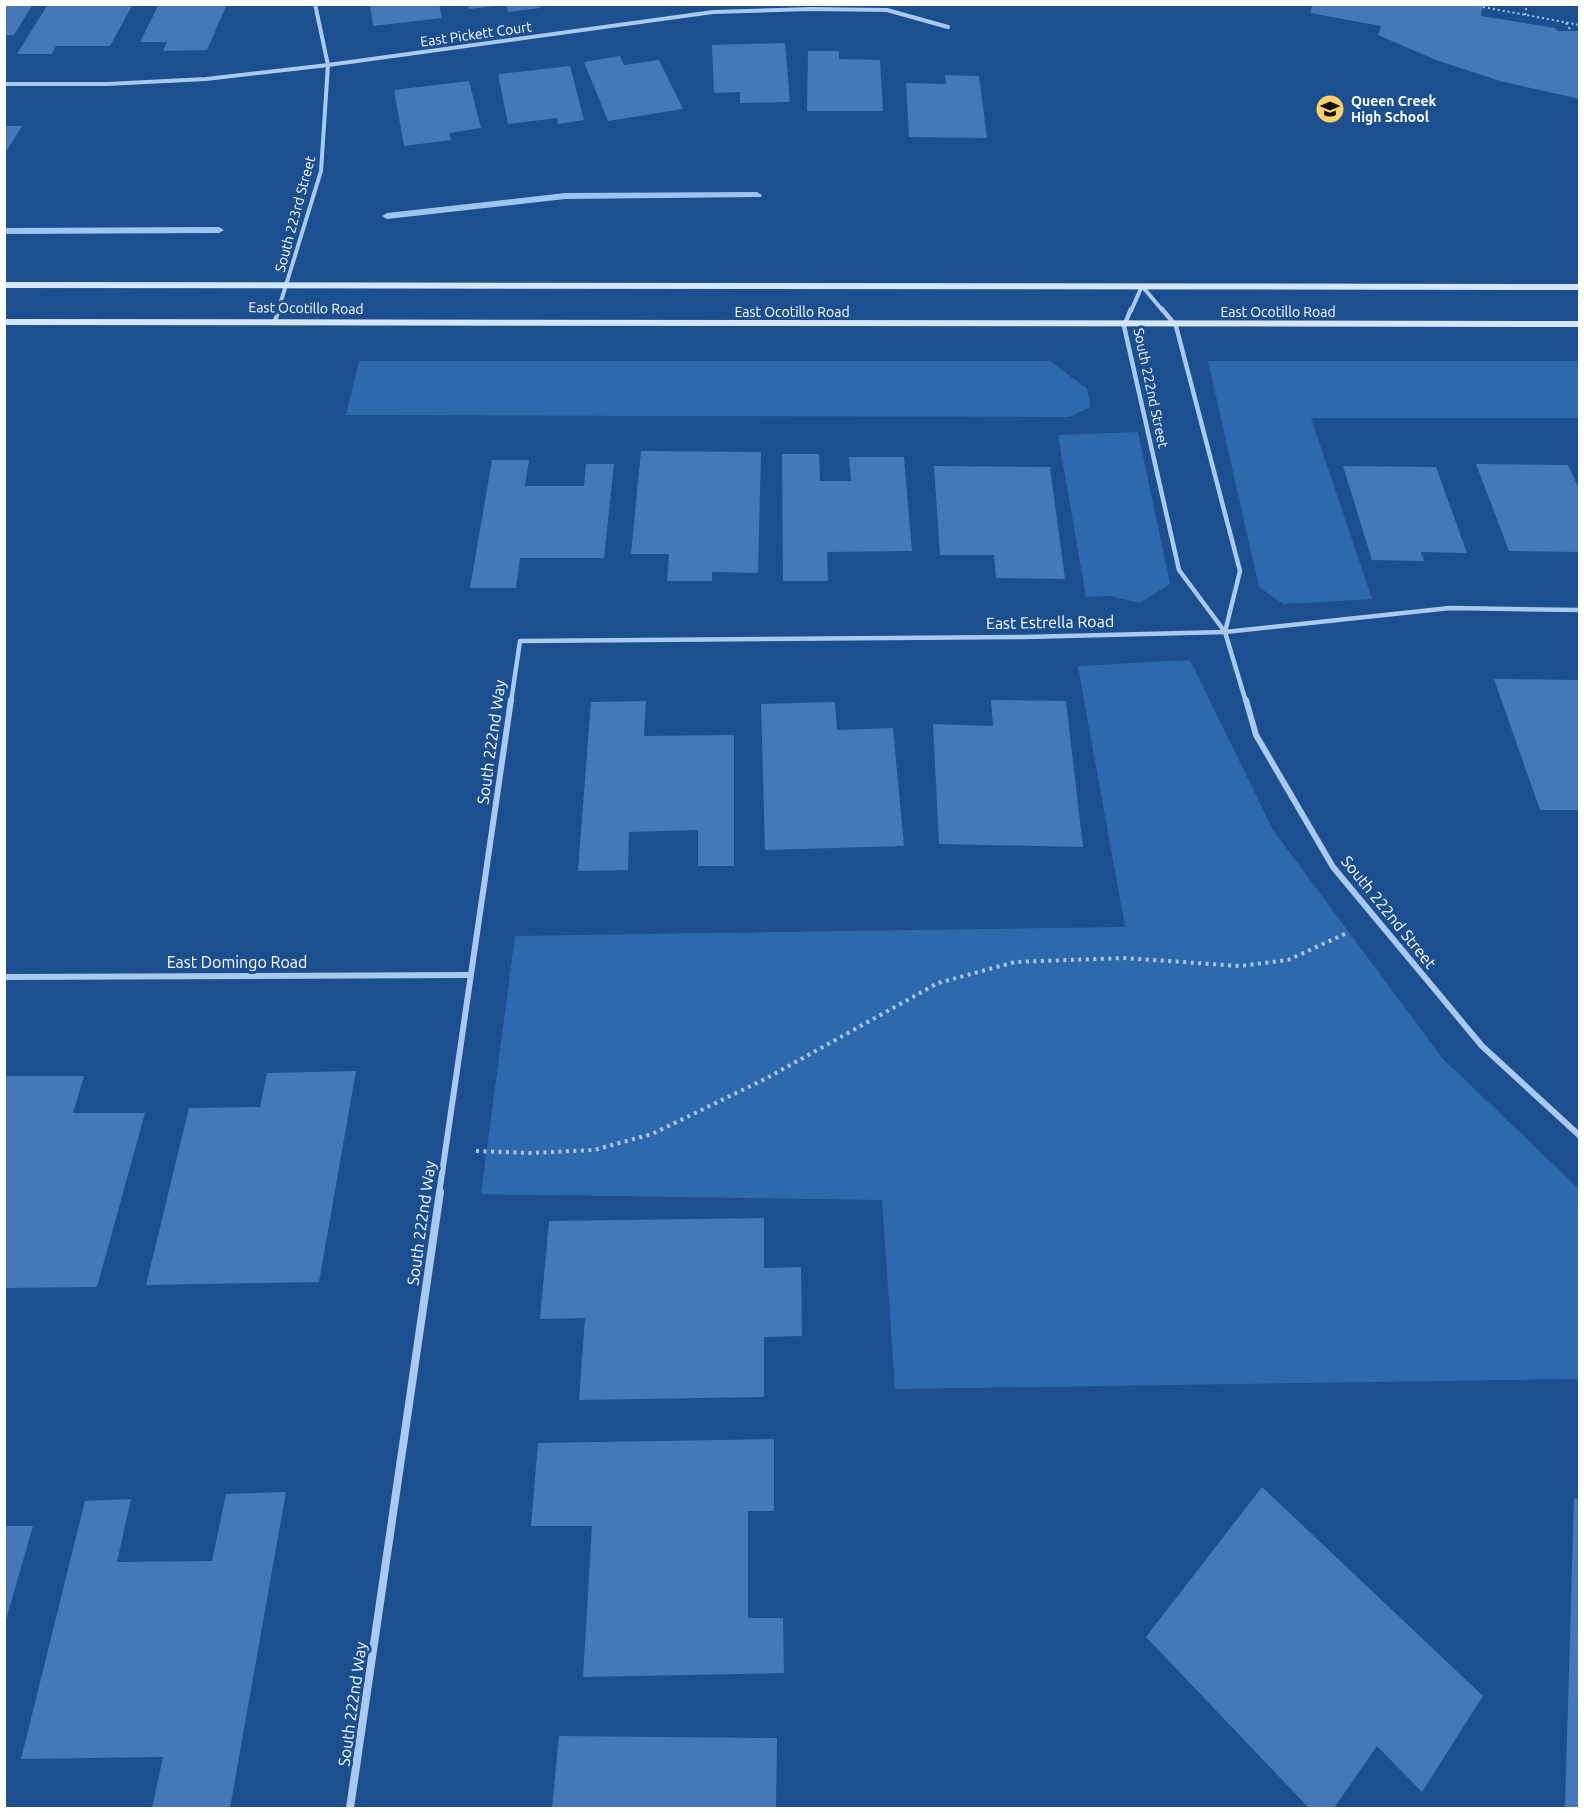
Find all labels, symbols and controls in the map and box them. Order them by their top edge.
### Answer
street label: East Pickett Court [419,18,533,50]
school or university icon: Queen Creek High School [1314,93,1346,125]
place label: Queen Creek High School [1351,93,1437,125]
street label: South 223rd Street [272,154,318,274]
street label: East Ocotillo Road [248,299,364,317]
street label: East Ocotillo Road [734,304,850,320]
street label: East Ocotillo Road [1220,304,1336,320]
street label: South 222nd Street [1130,326,1172,450]
street label: East Estrella Road [986,612,1114,632]
street label: South 222nd Way [473,678,509,805]
street label: South 222nd Street [1338,852,1440,973]
street label: East Domingo Road [167,953,307,971]
street label: South 222nd Way [403,1159,439,1286]
street label: South 222nd Way [334,1640,370,1767]

